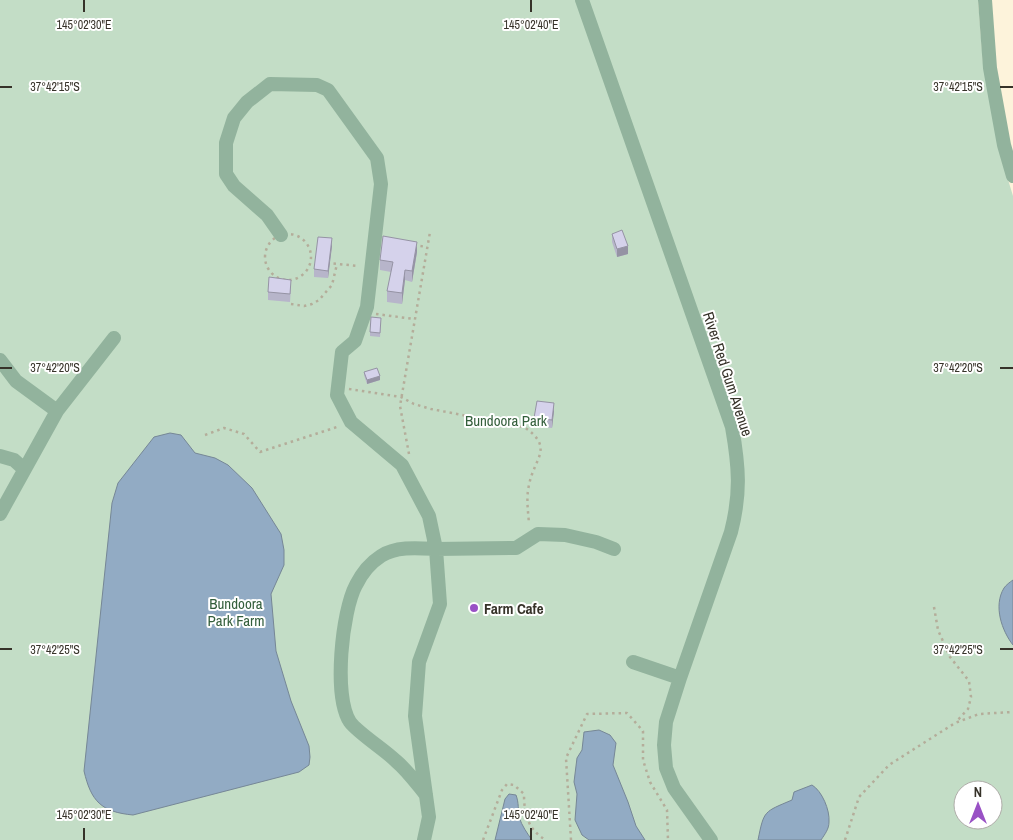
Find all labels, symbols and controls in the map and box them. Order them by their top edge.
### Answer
text: 145°02'30"E [56,17,112,33]
text: 145°02'40"E [503,17,559,33]
text: 37°42'15"S [30,79,80,95]
text: 37°42'15"S [933,79,983,95]
street label: River Red Gum Avenue [698,309,758,439]
text: 37°42'20"S [30,360,80,376]
text: 37°42'20"S [933,360,983,376]
park label: Bundoora Park [465,410,548,431]
park label: Bundoora Park Farm [208,593,264,631]
place label: Farm Cafe [484,598,544,619]
marker: Farm Cafe [468,602,480,614]
text: 37°42'25"S [30,642,80,658]
text: 37°42'25"S [933,642,983,658]
north arrow [953,780,1003,830]
text: N [974,783,982,801]
text: 145°02'30"E [56,807,112,823]
text: 145°02'40"E [503,807,559,823]

